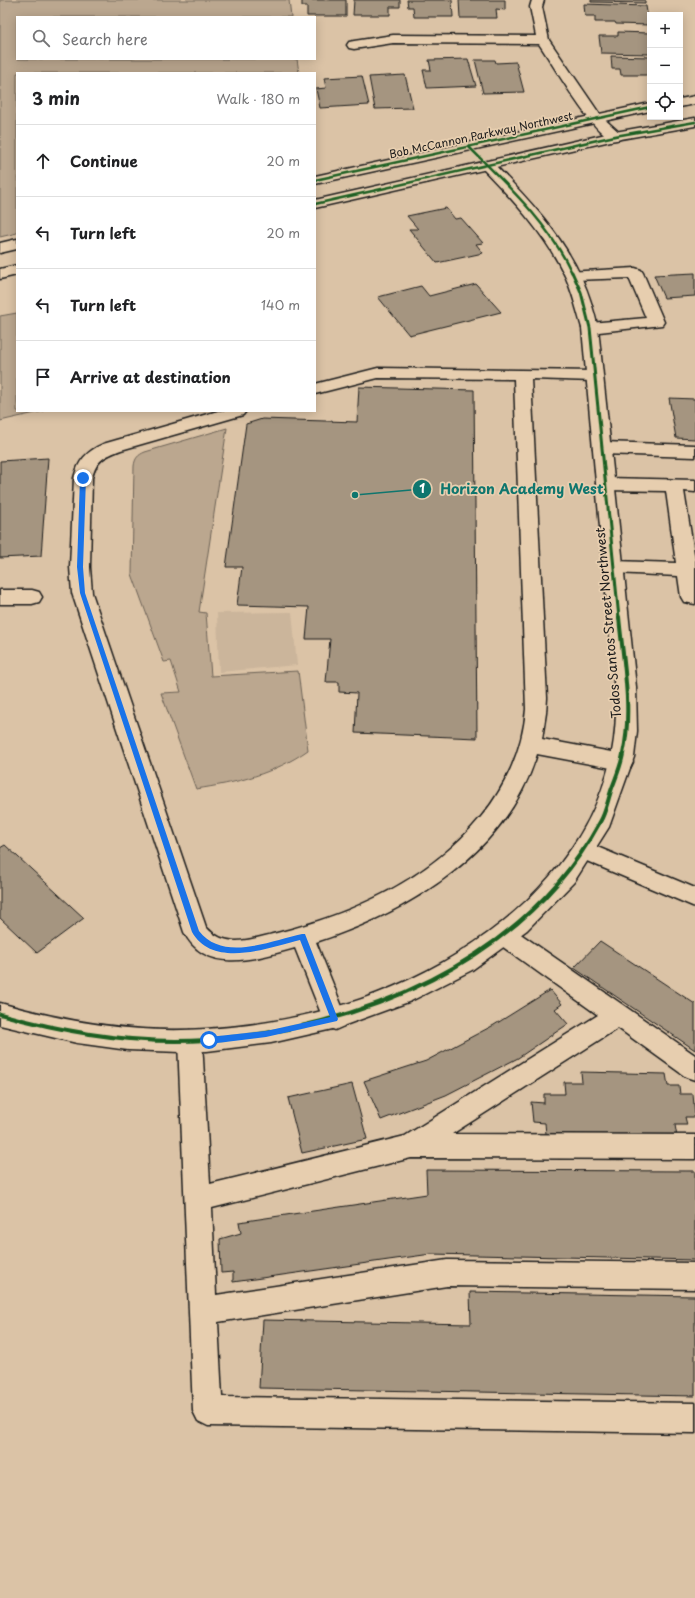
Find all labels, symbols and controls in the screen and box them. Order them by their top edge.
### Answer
map controls [647,12,683,120]
button: + [647,12,683,48]
search box [16,16,316,60]
icon: search [30,27,52,49]
text: Search here [62,27,148,50]
button: − [647,48,683,84]
button: locate [647,84,683,120]
text: 3 min [32,85,80,111]
text: Walk · 180 m [217,89,300,108]
street label: Bob McCannon Parkway Northwest [388,107,575,162]
text: Continue [70,149,138,172]
icon: ahead [32,150,54,172]
text: 20 m [266,151,300,170]
text: Turn left [70,221,136,244]
icon: left [32,222,54,244]
text: 20 m [266,223,300,242]
text: Turn left [70,293,136,316]
icon: left [32,294,54,316]
text: 140 m [261,295,300,314]
text: Arrive at destination [70,365,231,388]
icon: arrive [32,366,54,388]
route end [74,469,92,487]
callout: Horizon Academy West [412,476,613,502]
text: Horizon Academy West [440,478,604,499]
text: 1 [419,479,425,497]
street label: Todos Santos Street Northwest [590,527,625,719]
route start [200,1031,218,1049]

